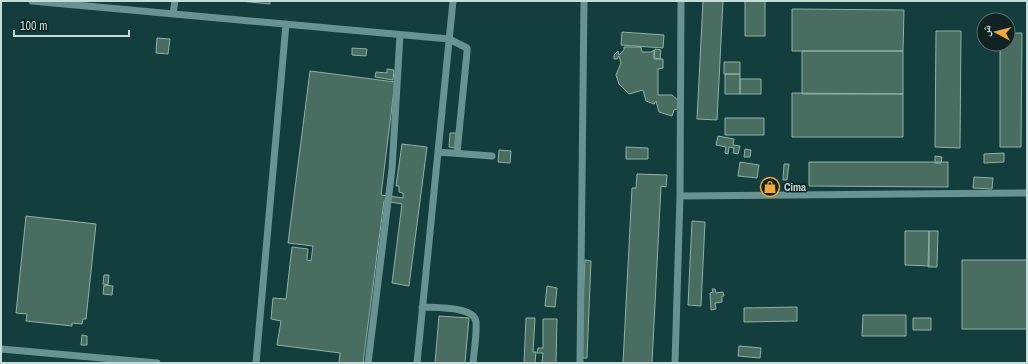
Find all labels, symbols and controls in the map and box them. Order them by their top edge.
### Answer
scale bar [14,12,129,38]
north arrow [976,12,1016,52]
text: 100 m [20,18,47,34]
text: ش [978,24,995,38]
shop icon: Cima [759,176,781,198]
place label: Cima [784,180,806,194]

